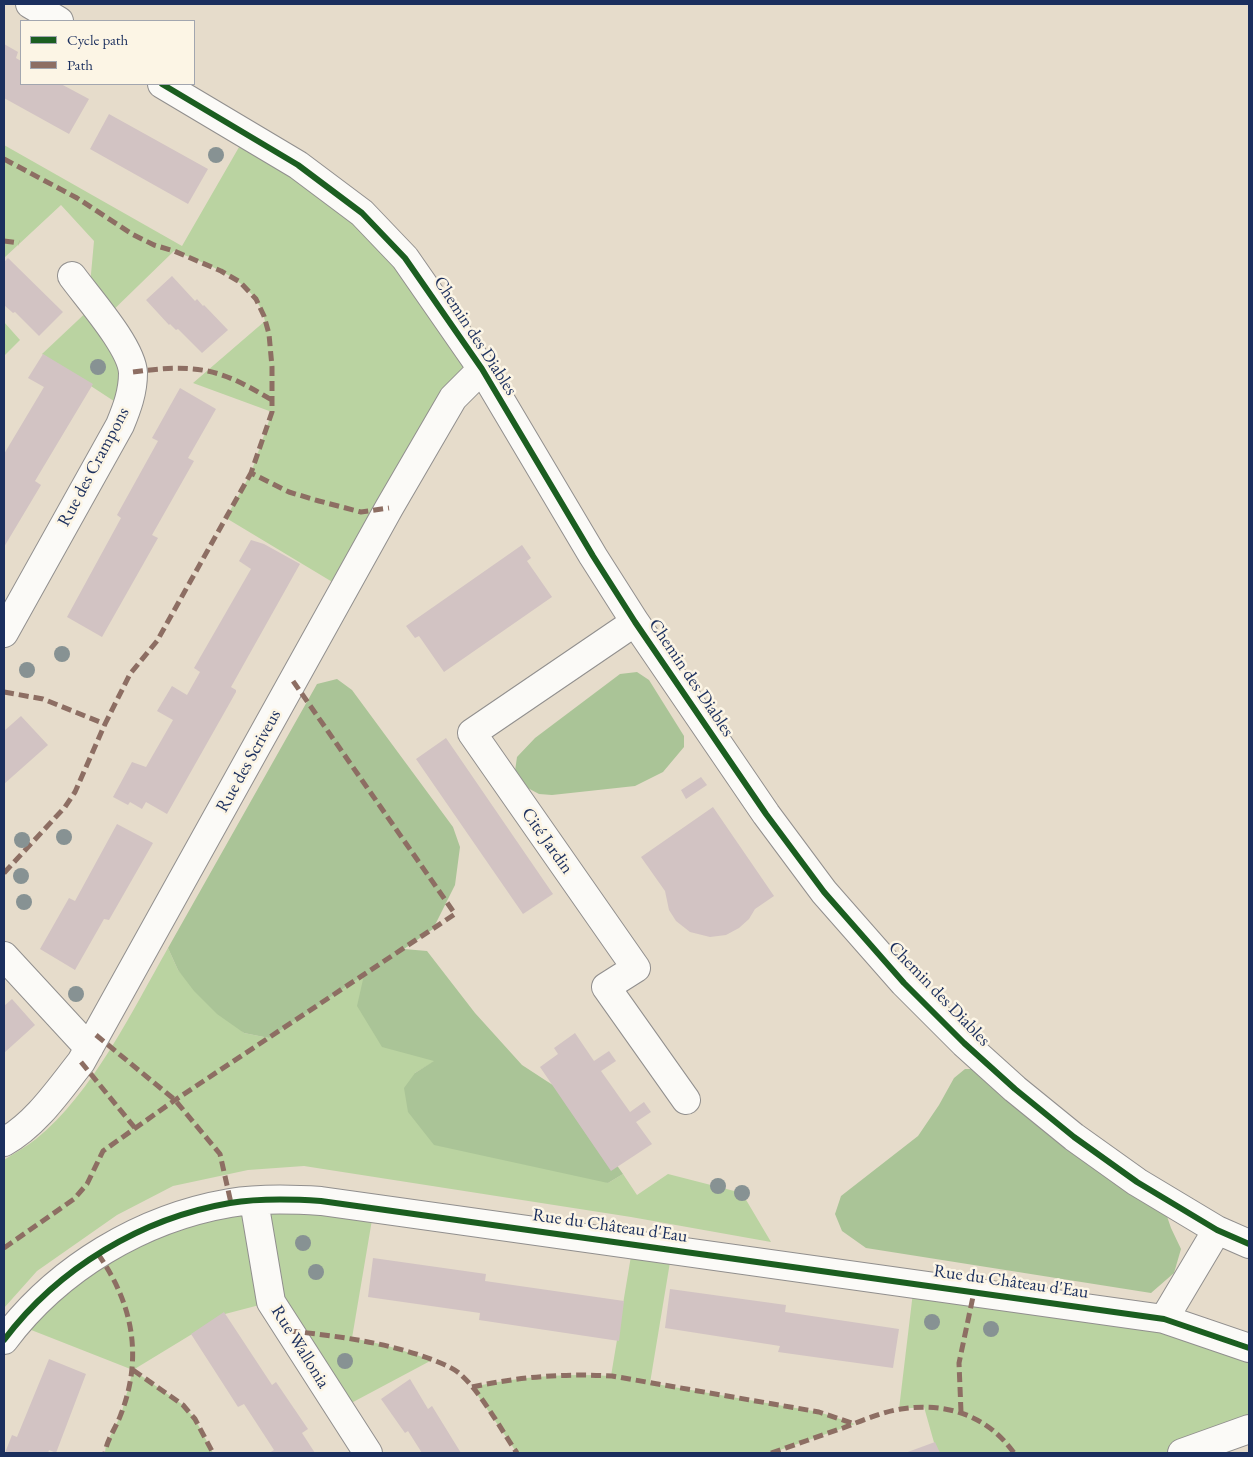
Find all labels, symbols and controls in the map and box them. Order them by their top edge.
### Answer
legend [20,20,195,85]
text: Cycle path [67,30,128,49]
text: Path [67,55,93,74]
street label: Chemin des Diables [429,272,521,400]
street label: Rue des Crampons [53,404,135,530]
street label: Chemin des Diables [644,615,738,741]
street label: Rue des Scriveus [212,706,286,816]
street label: Cité Jardin [516,804,578,878]
street label: Chemin des Diables [883,937,995,1051]
street label: Rue du Château d'Eau [531,1204,689,1248]
street label: Rue du Château d'Eau [932,1260,1090,1304]
street label: Rue Wallonia [266,1302,334,1392]

